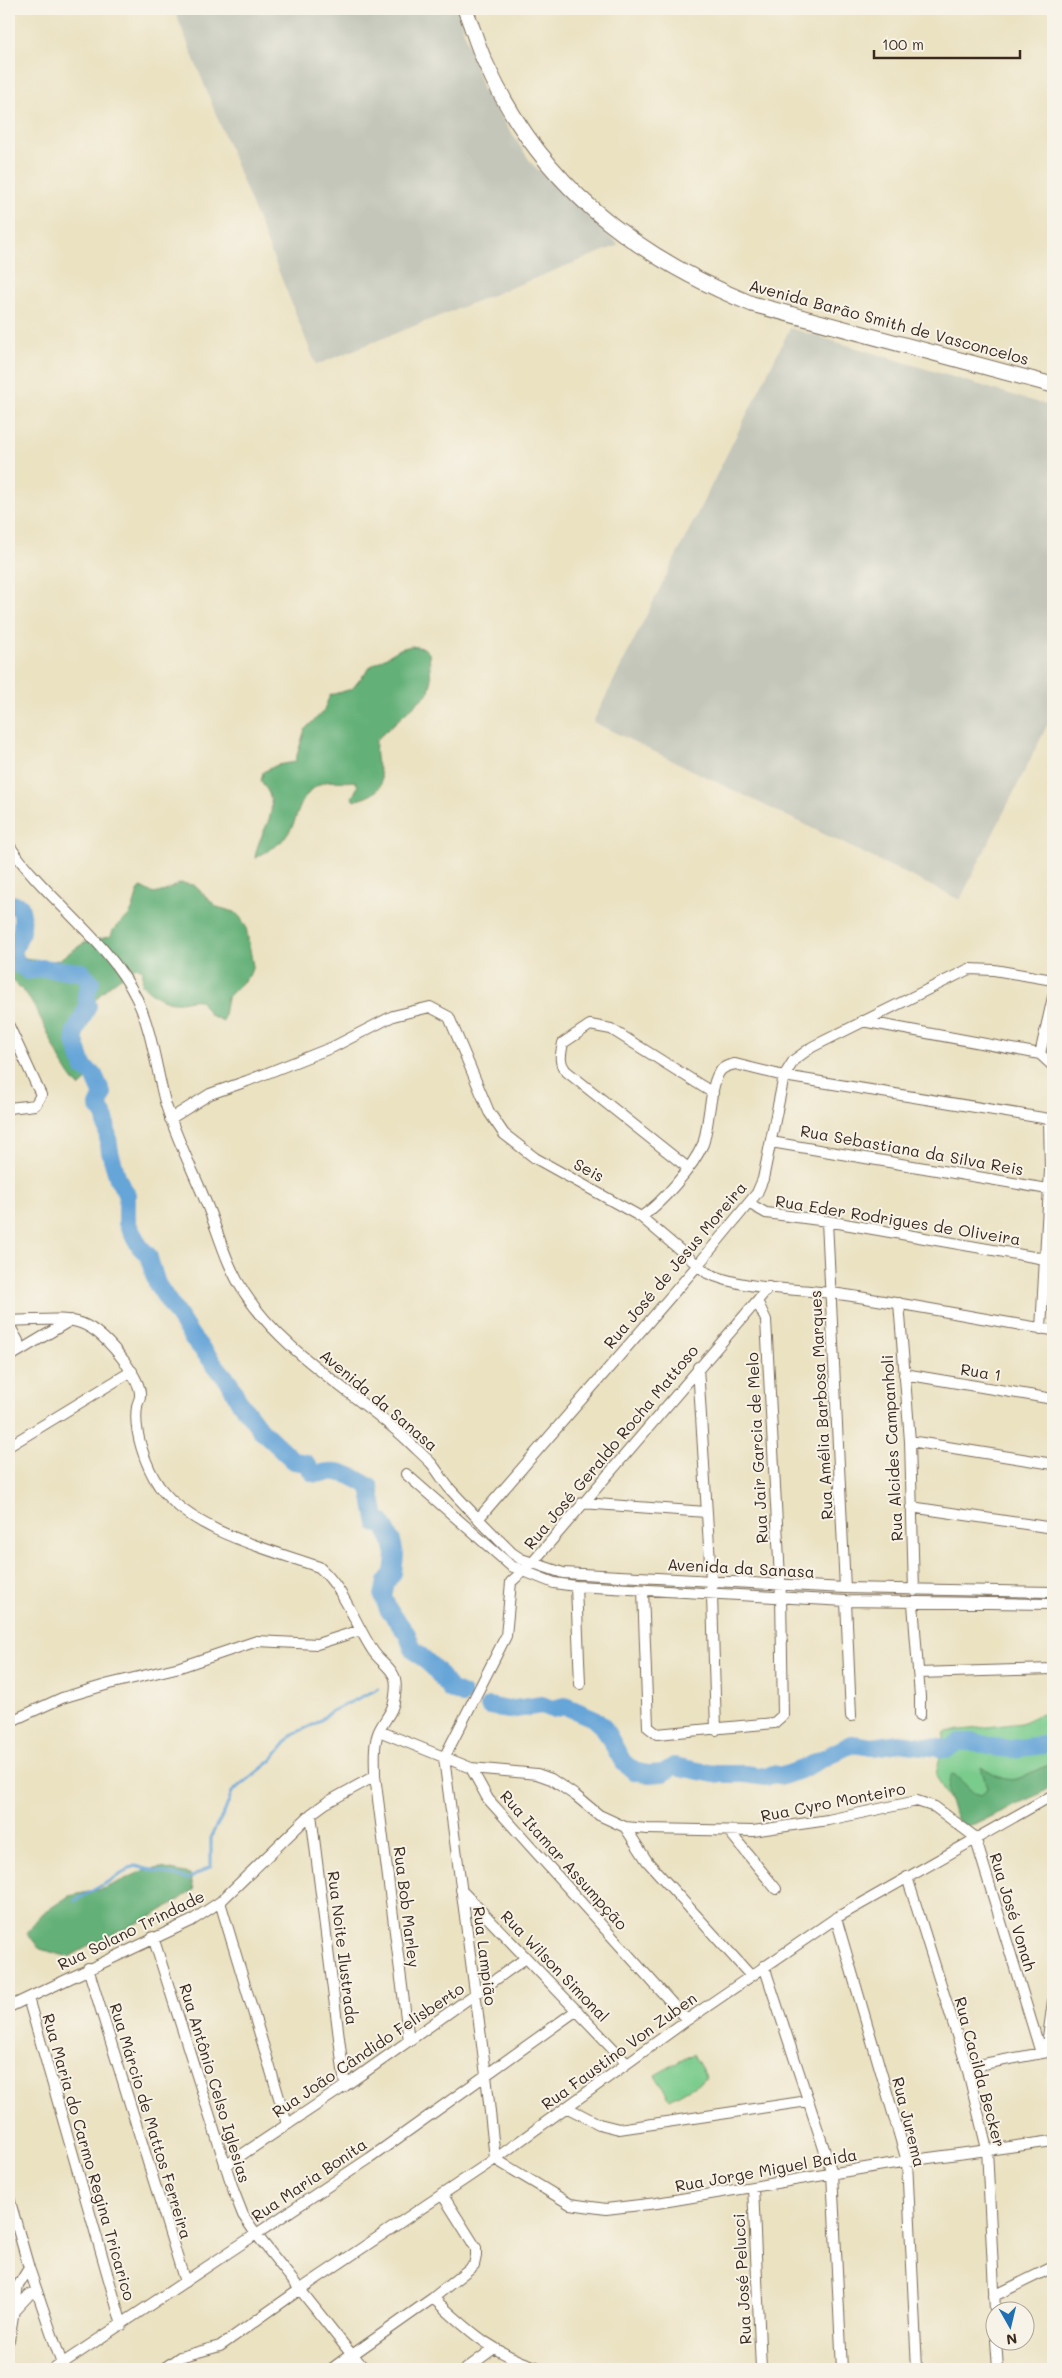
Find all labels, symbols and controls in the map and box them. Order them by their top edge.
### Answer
scale bar [874,28,1021,60]
text: 100 m [882,34,924,54]
street label: Avenida Barão Smith de Vasconcelos [747,274,1031,369]
street label: Rua Sebastiana da Silva Reis [799,1120,1025,1180]
street label: Seis [570,1153,608,1186]
street label: Rua José de Jesus Moreira [599,1177,751,1352]
street label: Rua Eder Rodrigues de Oliveira [774,1190,1022,1249]
street label: Rua Amélia Barbosa Marques [804,1290,837,1520]
street label: Rua José Geraldo Rocha Mattoso [519,1340,702,1553]
street label: Avenida da Sanasa [316,1344,443,1455]
street label: Rua Jair Garcia de Melo [741,1352,772,1544]
street label: Rua Alcides Campanholi [876,1354,907,1542]
street label: Rua 1 [959,1358,1003,1385]
street label: Avenida da Sanasa [667,1553,815,1582]
street label: Rua Cyro Monteiro [759,1777,907,1826]
street label: Rua Itamar Assumpção [496,1785,633,1934]
street label: Rua Bob Marley [390,1845,425,1969]
street label: Rua José Vonah [985,1850,1041,1974]
street label: Rua Noite Ilustrada [324,1870,363,2026]
street label: Rua Solano Trindade [54,1885,208,1974]
street label: Rua Lampião [469,1905,502,2007]
street label: Rua Wilson Simonal [497,1905,614,2026]
street label: Rua João Cândido Felisberto [268,1977,468,2122]
street label: Rua Antônio Celso Iglesias [175,1981,256,2185]
street label: Rua Faustino Von Zuben [537,1987,701,2114]
street label: Rua Cacilda Becker [950,1994,1011,2149]
street label: Rua Márcio de Mattos Ferreira [106,2000,197,2241]
street label: Rua Maria do Carmo Regina Tricarico [38,2011,141,2303]
street label: Rua Jurema [888,2075,931,2169]
street label: Rua Maria Bonita [247,2133,371,2226]
street label: Rua Jorge Miguel Baida [673,2143,859,2196]
street label: Rua José Pelucci [728,2213,755,2345]
north arrow [984,2300,1034,2350]
text: N [1005,2329,1018,2350]

